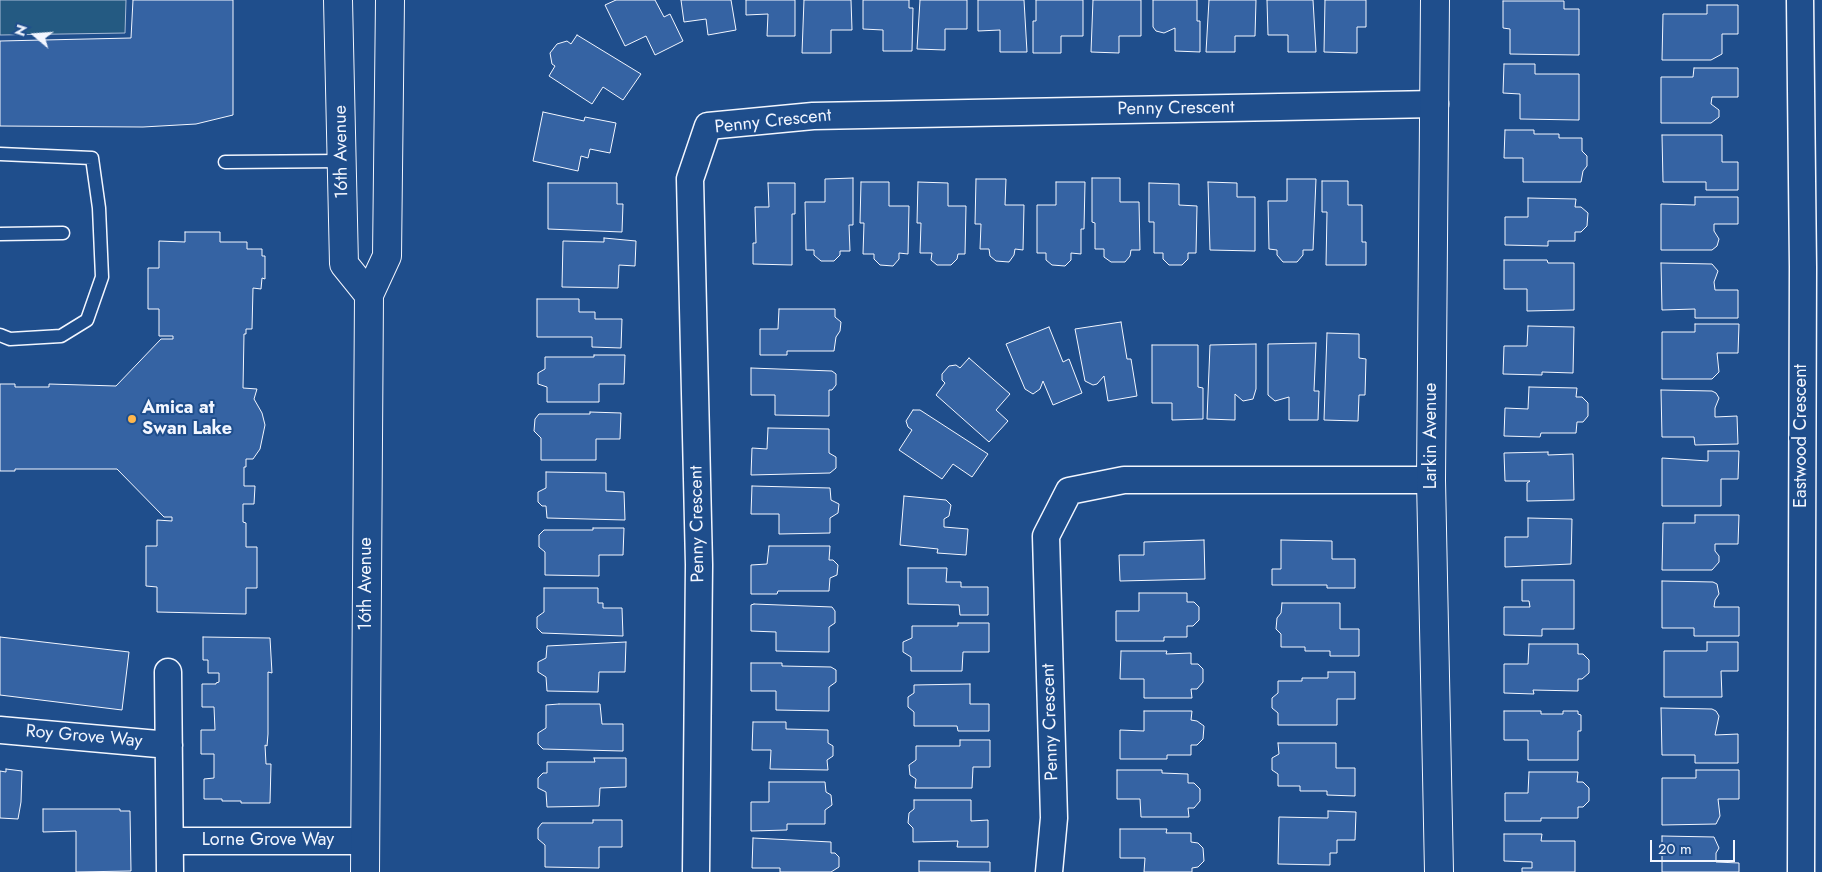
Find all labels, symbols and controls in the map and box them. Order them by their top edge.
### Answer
north arrow [10,10,60,60]
text: N [10,22,32,39]
street label: Penny Crescent [1117,97,1235,121]
street label: 16th Avenue [330,105,354,199]
street label: Penny Crescent [714,105,832,139]
street label: Eastwood Crescent [1791,364,1813,508]
street label: Larkin Avenue [1421,383,1443,489]
place label: Amica at Swan Lake [142,398,232,440]
marker: Amica at Swan Lake [126,413,138,425]
street label: Penny Crescent [686,465,710,583]
street label: 16th Avenue [356,537,378,631]
street label: Penny Crescent [1038,663,1064,781]
street label: Roy Grove Way [25,721,143,753]
street label: Lorne Grove Way [202,830,334,852]
scale bar [1652,830,1737,862]
text: 20 m [1658,838,1692,860]

